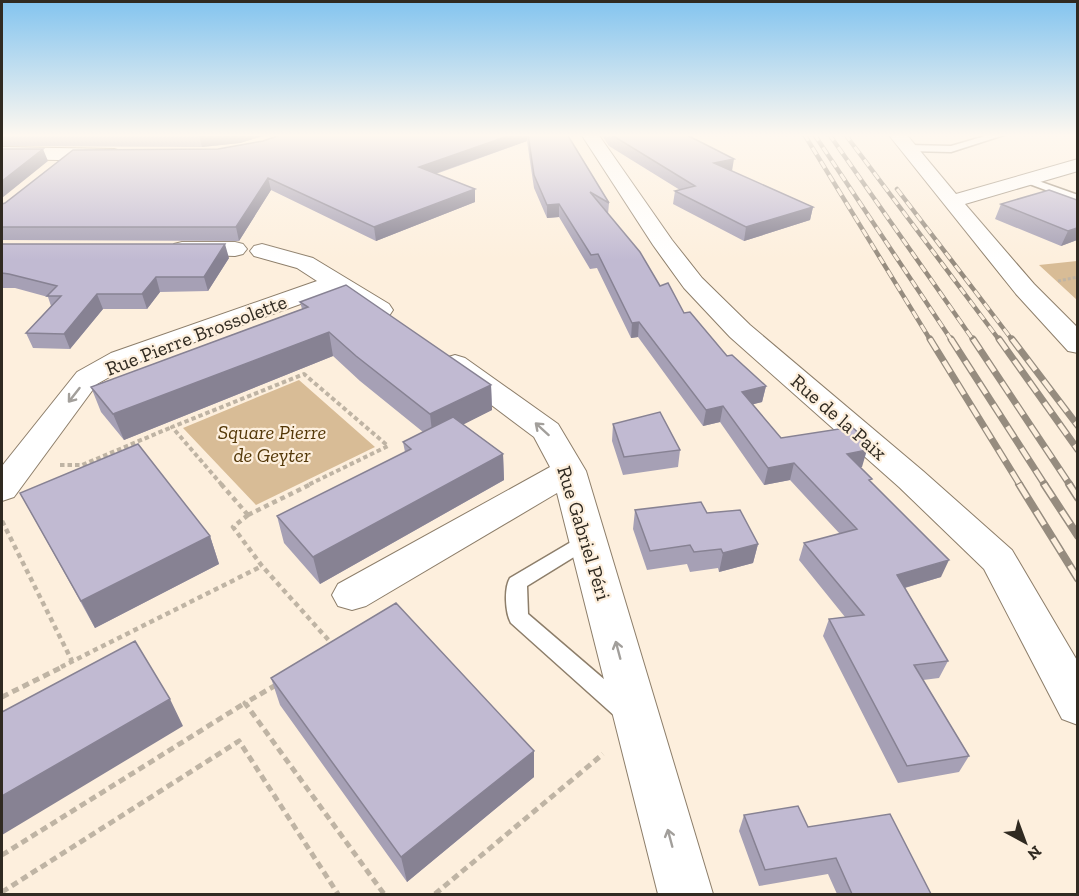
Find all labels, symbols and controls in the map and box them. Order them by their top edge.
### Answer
street label: Rue Pierre Brossolette [102,289,290,381]
street label: Rue de la Paix [786,369,892,465]
one-way arrow [67,387,80,403]
park label: Square Pierre de Geyter [218,420,326,467]
one-way arrow [534,422,549,436]
street label: Rue Gabriel Péri [552,463,616,604]
one-way arrow [612,641,624,660]
north arrow [995,812,1055,872]
one-way arrow [664,829,675,848]
text: N [1024,842,1045,864]

